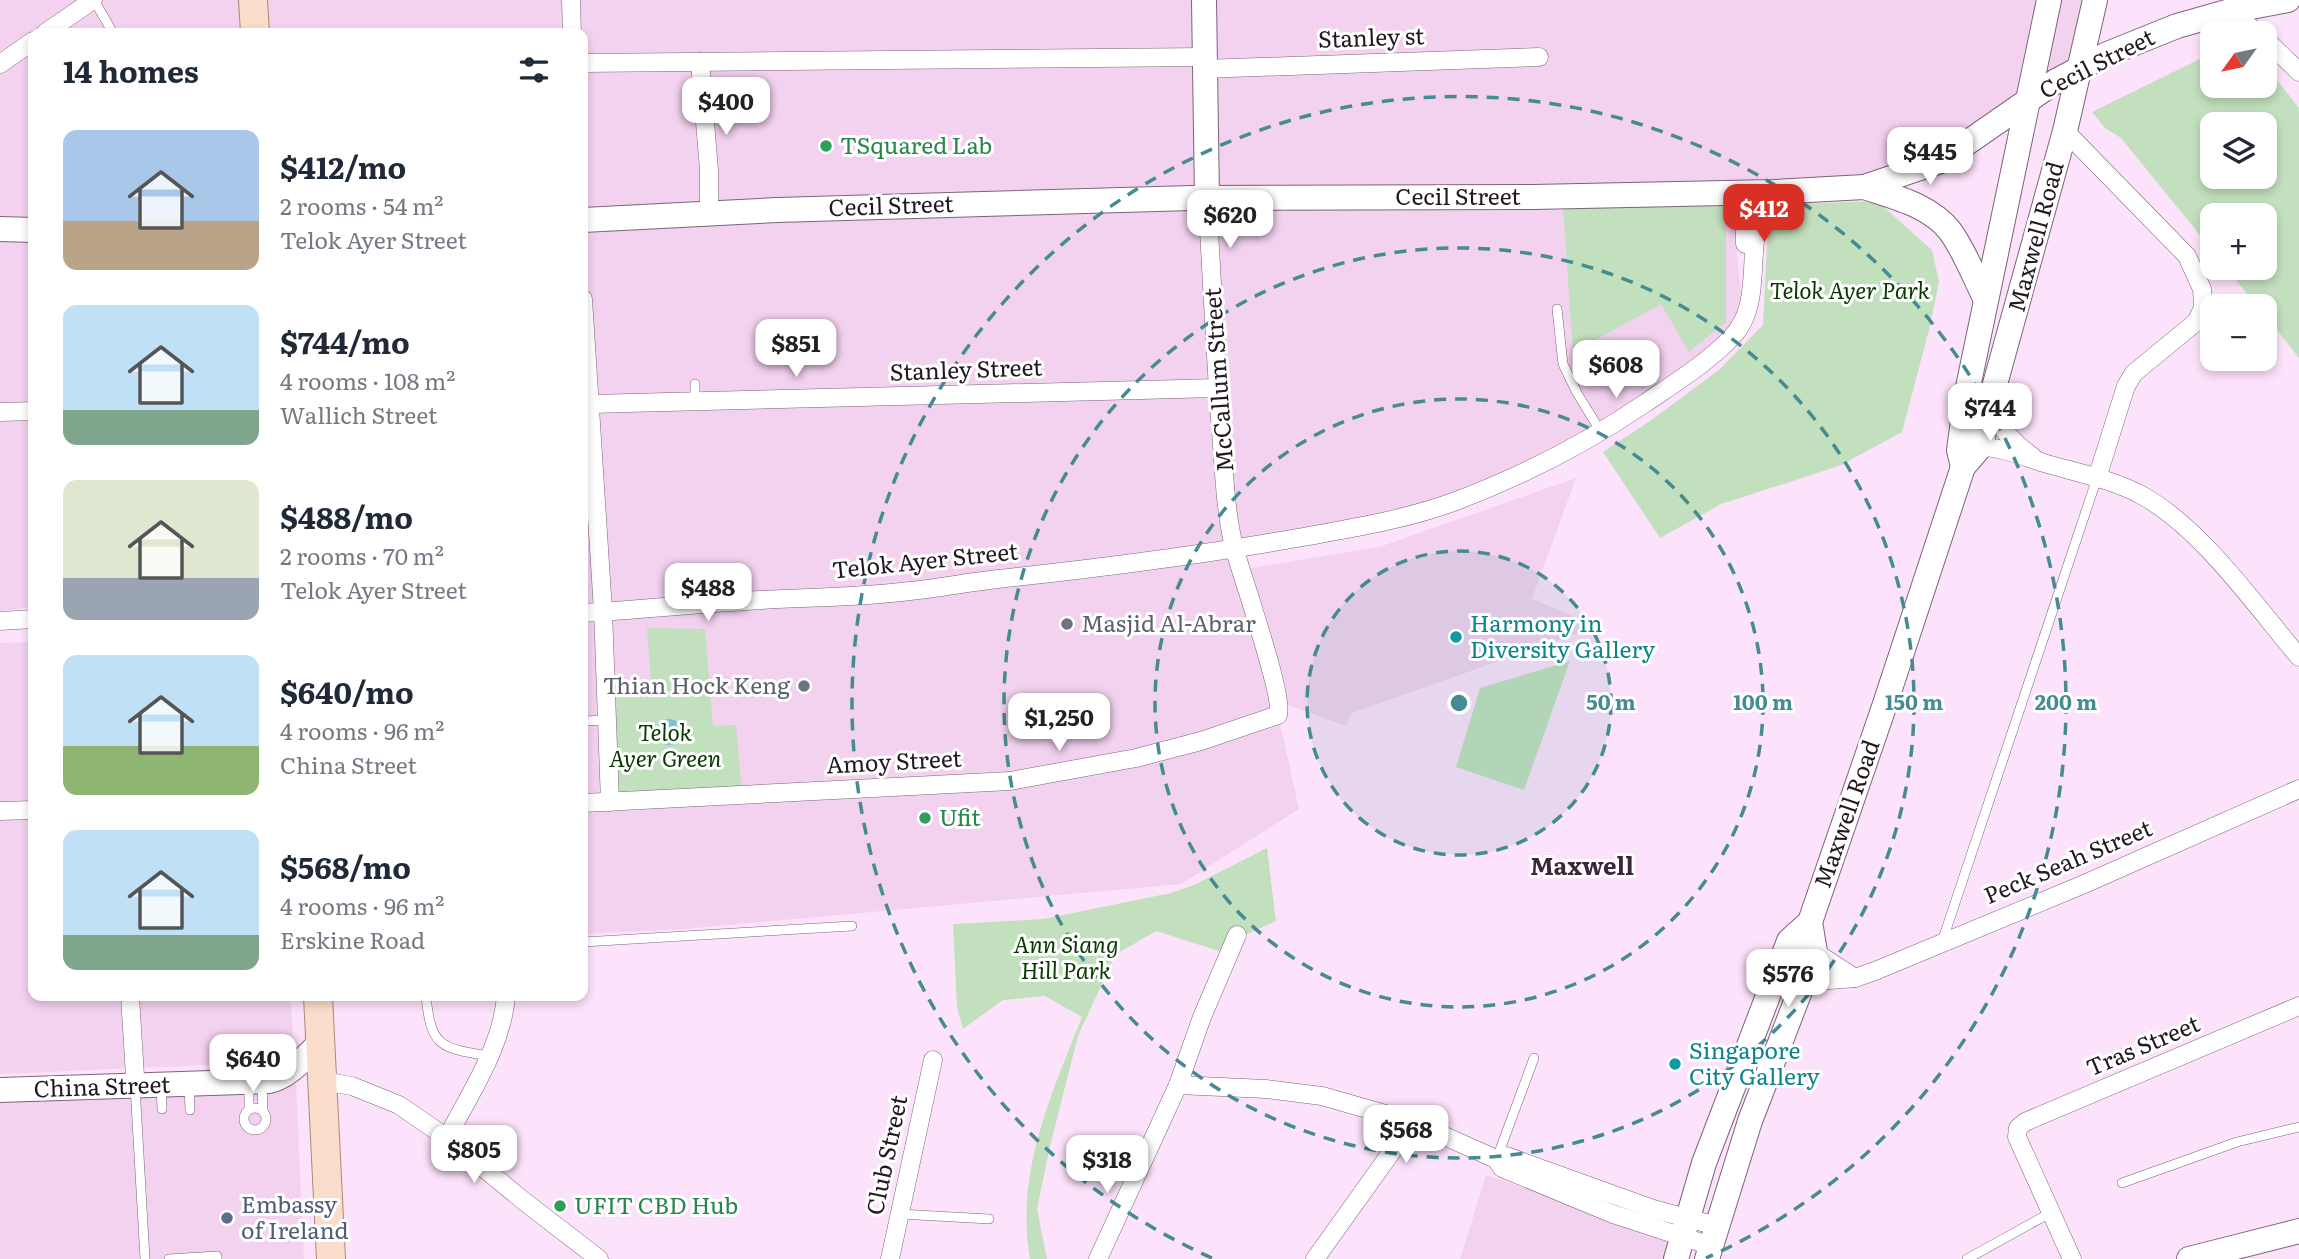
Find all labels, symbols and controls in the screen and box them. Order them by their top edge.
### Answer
street label: Stanley st [1317,17,1425,55]
street label: Cecil Street [2033,18,2160,106]
north arrow [2200,21,2277,98]
map controls [2200,21,2277,371]
text: 14 homes [63,48,199,92]
icon: filters [515,51,553,89]
pin: $400 [685,78,767,137]
text: $400 [698,83,754,117]
button: layers [2200,112,2277,189]
place label: TSquared Lab [840,127,992,161]
pin: $445 [1889,128,1971,187]
text: $445 [1903,133,1957,167]
marker: TSquared Lab [818,138,834,154]
text: $412/mo [280,144,406,188]
street label: Maxwell Road [1998,157,2071,316]
icon: home [119,158,203,242]
street label: Cecil Street [1395,178,1521,212]
pin: $412 [1723,184,1805,244]
street label: Cecil Street [828,185,955,223]
text: 2 rooms · 54 m² [280,188,443,222]
pin: $620 [1189,190,1271,250]
text: $412 [1739,190,1789,224]
text: $620 [1203,196,1257,230]
button: + [2200,203,2277,280]
text: Telok Ayer Street [280,222,467,256]
park label: Telok Ayer Park [1770,272,1931,306]
street label: McCallum Street [1194,286,1240,473]
button: − [2200,294,2277,371]
text: $744/mo [280,319,410,363]
pin: $851 [755,320,837,379]
text: $851 [771,325,821,359]
icon: home [119,333,203,417]
pin: $608 [1575,340,1657,400]
text: $608 [1589,346,1643,380]
street label: Stanley Street [889,348,1044,388]
text: 4 rooms · 108 m² [280,363,455,397]
pin: $744 [1949,384,2031,443]
text: $744 [1964,389,2016,423]
text: Wallich Street [280,397,437,431]
text: $488/mo [280,494,413,538]
icon: home [119,508,203,592]
street label: Telok Ayer Street [830,532,1020,586]
text: 2 rooms · 70 m² [280,538,444,572]
pin: $488 [667,564,749,623]
text: $488 [681,569,735,603]
text: Telok Ayer Street [280,572,467,606]
place label: Masjid Al-Abrar [1081,605,1256,639]
place label: Harmony in Diversity Gallery [1470,605,1656,665]
marker: Masjid Al-Abrar [1059,616,1075,632]
marker: Harmony in Diversity Gallery [1448,629,1464,645]
place label: Thian Hock Keng [603,667,790,701]
text: $640/mo [280,669,414,713]
marker: Thian Hock Keng [796,678,812,694]
icon: home [119,683,203,767]
text: 50 m [1586,685,1636,716]
text: 100 m [1733,685,1793,716]
text: 150 m [1885,685,1943,716]
text: 200 m [2035,685,2097,716]
centre of rings [1447,691,1471,715]
pin: $1,250 [1002,694,1116,753]
text: $1,250 [1024,699,1094,733]
text: 4 rooms · 96 m² [280,713,444,747]
park label: Telok Ayer Green [609,714,722,774]
street label: Maxwell Road [1804,735,1886,892]
street label: Amoy Street [825,739,963,781]
text: China Street [280,747,417,781]
place label: Ufit [939,799,981,833]
street label: Peck Seah Street [1978,809,2157,911]
marker: Ufit [917,810,933,826]
text: $568/mo [280,844,411,888]
district label: Maxwell [1530,847,1634,882]
icon: home [119,858,203,942]
text: 4 rooms · 96 m² [280,888,444,922]
text: Erskine Road [280,922,425,956]
park label: Ann Siang Hill Park [1013,926,1119,986]
pin: $576 [1747,950,1829,1009]
text: $576 [1762,955,1814,989]
street label: Tras Street [2080,1005,2205,1083]
place label: Singapore City Gallery [1689,1032,1821,1092]
pin: $640 [212,1034,294,1094]
text: $640 [225,1040,281,1074]
marker: Singapore City Gallery [1667,1056,1683,1072]
street label: China Street [33,1066,172,1104]
street label: Club Street [856,1091,914,1218]
pin: $568 [1365,1106,1447,1165]
text: $568 [1379,1111,1433,1145]
pin: $805 [433,1126,515,1185]
text: $805 [447,1131,501,1165]
pin: $318 [1066,1136,1148,1195]
text: $318 [1082,1141,1132,1175]
place label: Embassy of Ireland [241,1186,349,1246]
place label: UFIT CBD Hub [574,1187,738,1221]
marker: UFIT CBD Hub [552,1198,568,1214]
marker: Embassy of Ireland [219,1210,235,1226]

